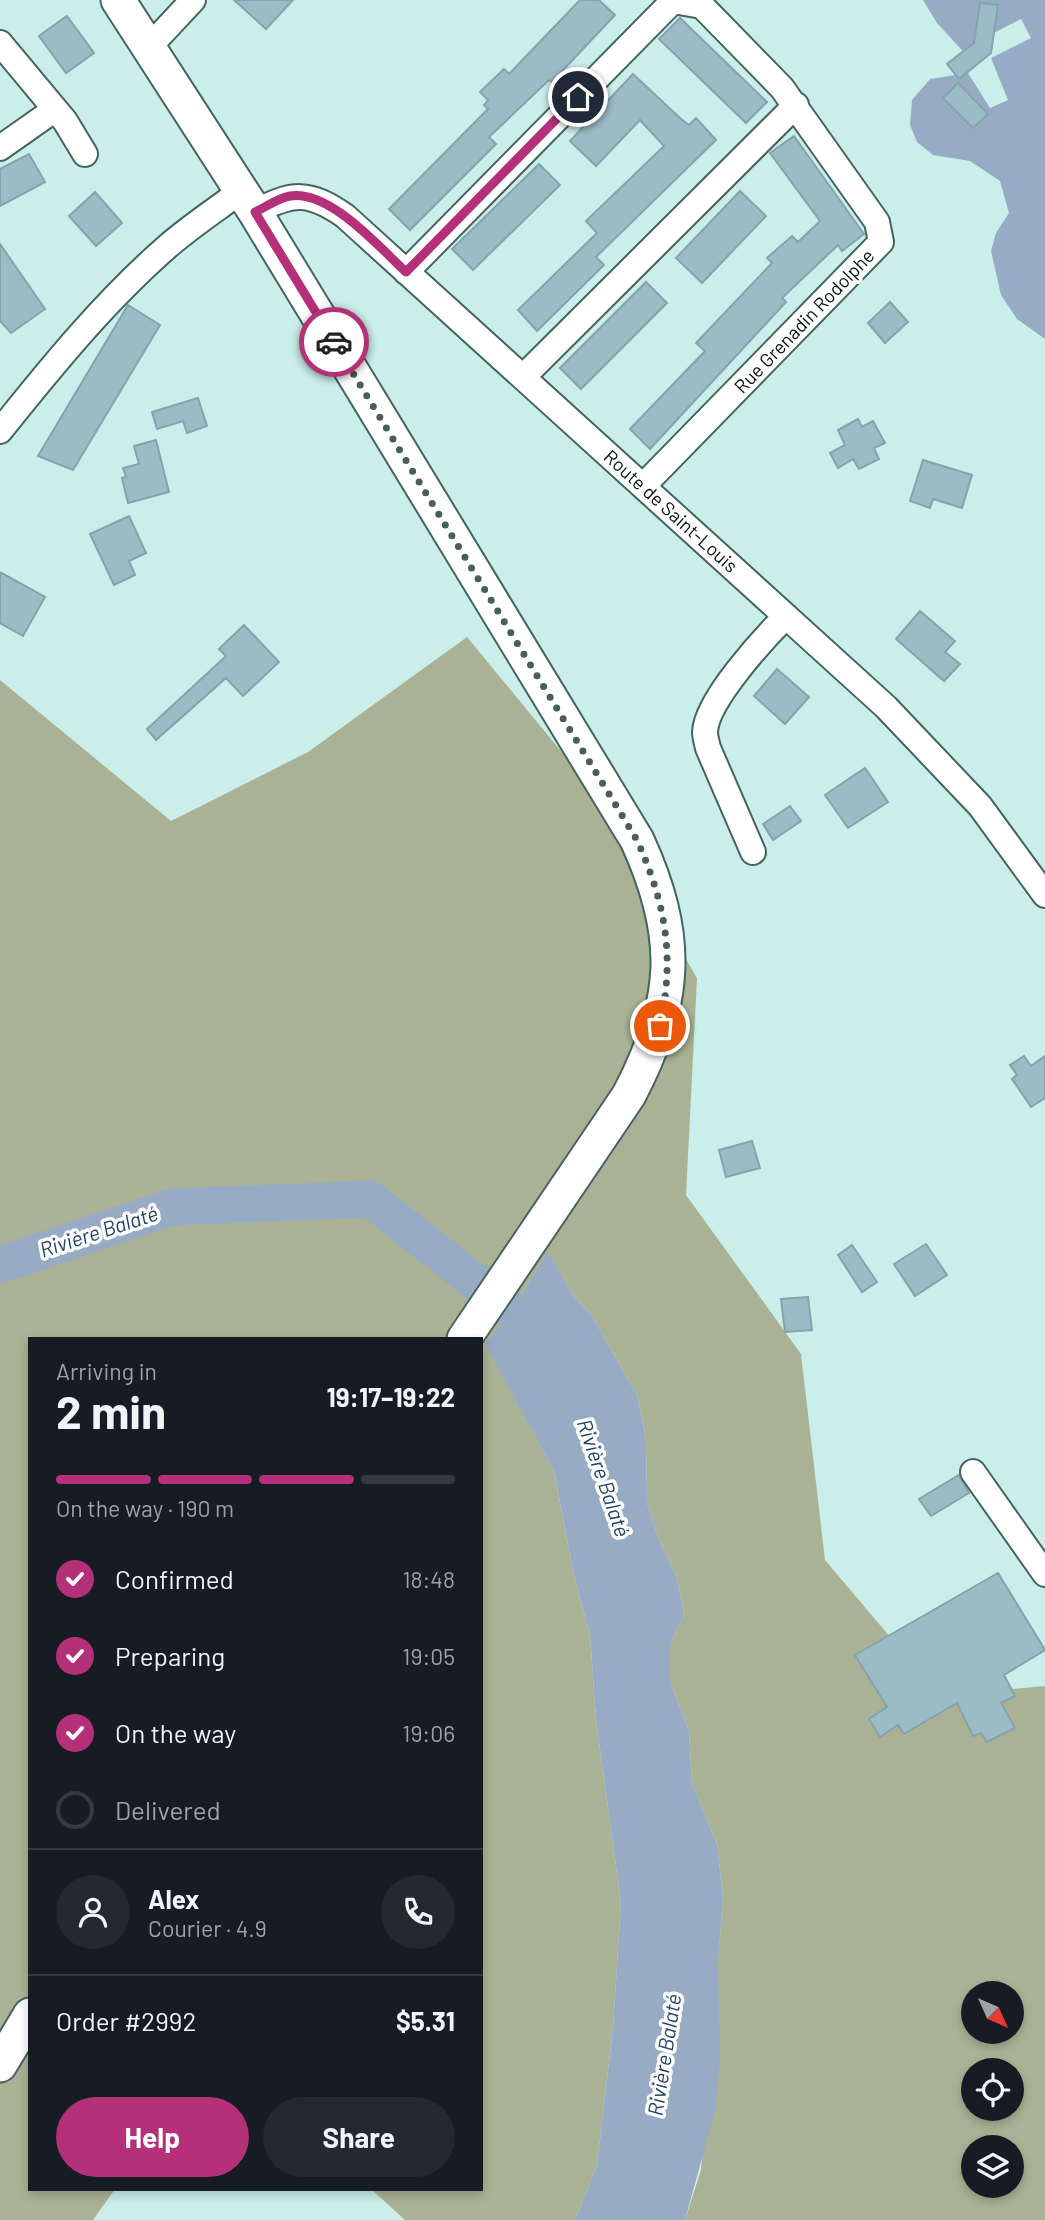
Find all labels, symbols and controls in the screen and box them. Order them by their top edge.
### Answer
pin [548,67,608,127]
icon: home [559,78,597,116]
street label: Rue Grenadin Rodolphe [729,244,878,397]
courier [299,307,369,377]
icon: car [315,323,353,361]
street label: Route de Saint-Louis [600,444,743,577]
pin [630,996,690,1056]
icon: bag [641,1007,679,1045]
water label: Rivière Balaté [36,1200,161,1261]
text: Arriving in [56,1357,157,1385]
text: 19:17–19:22 [326,1381,455,1412]
text: 2 min [56,1383,166,1438]
water label: Rivière Balaté [573,1415,636,1540]
text: On the way · 190 m [56,1494,234,1522]
icon: check [56,1560,94,1598]
text: Confirmed [115,1563,234,1594]
text: 18:48 [403,1565,455,1593]
icon: check [56,1637,94,1675]
text: Preparing [115,1640,225,1671]
text: 19:05 [402,1642,455,1670]
icon: check [56,1714,94,1752]
text: On the way [115,1717,236,1748]
text: 19:06 [402,1719,455,1747]
text: Delivered [115,1794,221,1825]
button: person [56,1875,130,1949]
button: phone [381,1875,455,1949]
text: Alex [148,1883,199,1914]
text: Courier · 4.9 [148,1914,267,1942]
north arrow [961,1981,1024,2044]
map controls [961,1981,1024,2198]
water label: Rivière Balaté [642,1992,685,2117]
text: Order #2992 [56,2005,196,2036]
text: $5.31 [396,2005,455,2036]
button: locate [961,2058,1024,2121]
button: Help [56,2097,249,2177]
button: Share [263,2097,455,2177]
button: layers [961,2135,1024,2198]

